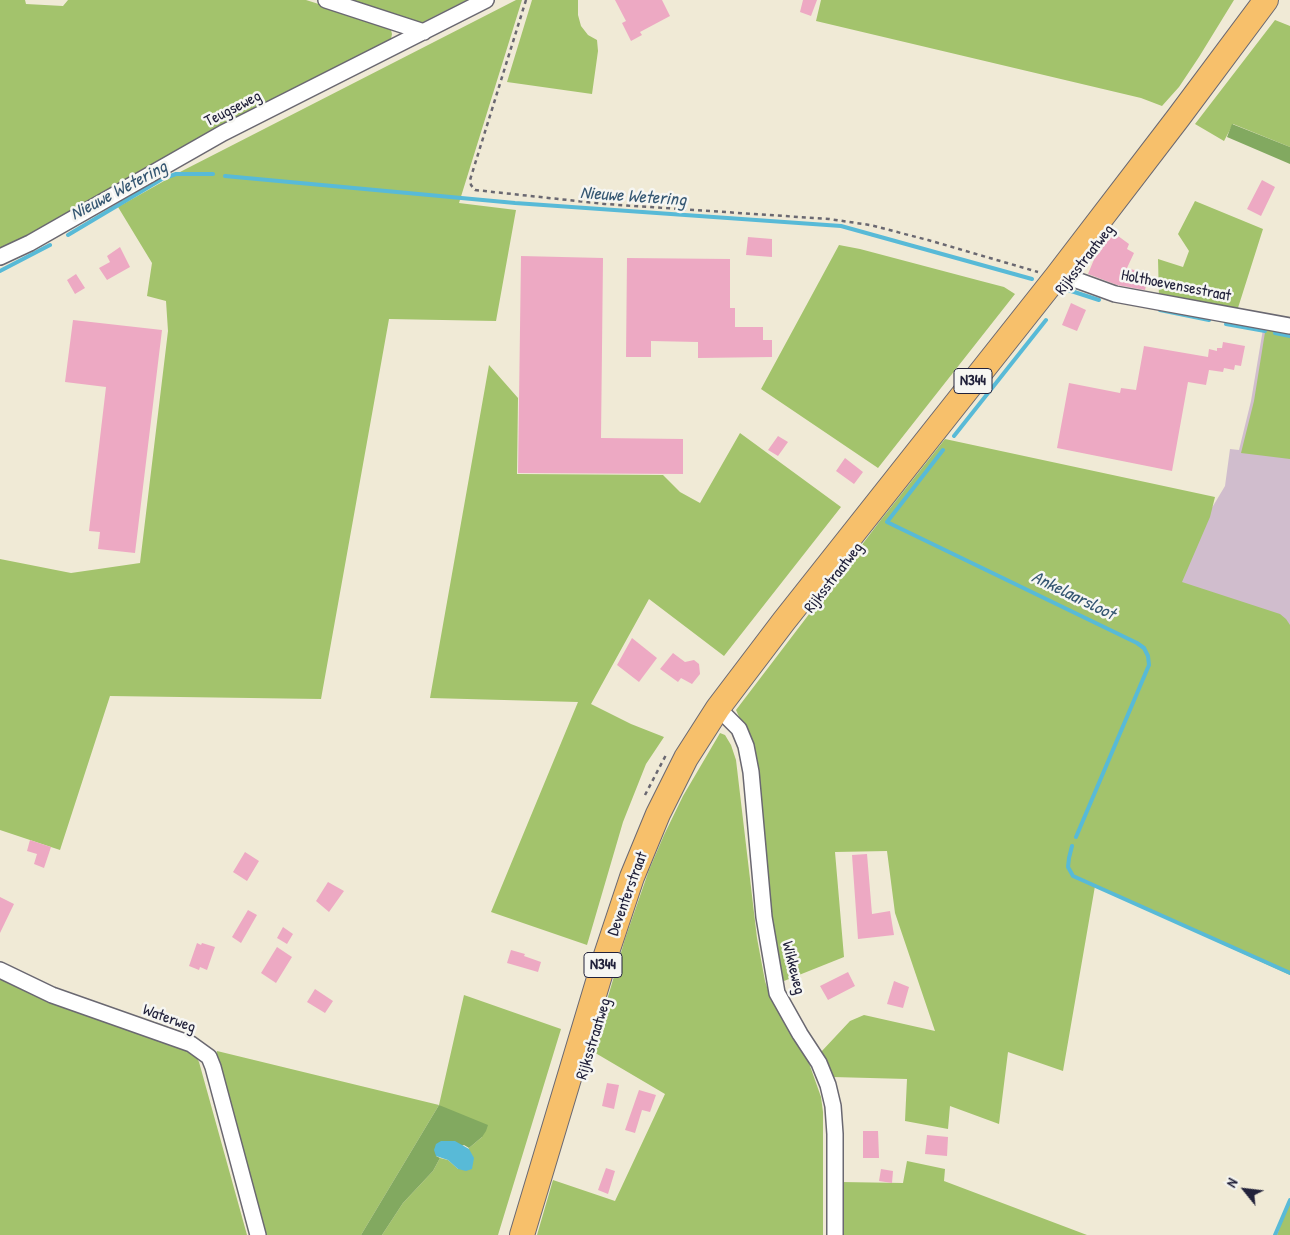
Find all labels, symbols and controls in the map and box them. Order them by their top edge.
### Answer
street label: Teugseweg [202,87,264,131]
water label: Nieuwe Wetering [67,157,171,225]
water label: Nieuwe Wetering [579,183,687,211]
street label: Rijksstraatweg [1052,221,1118,299]
street label: Holthoevensestraat [1119,266,1233,306]
road number: N344 [954,368,992,394]
street label: Rijksstraatweg [801,539,867,617]
water label: Ankelaarsloot [1028,567,1118,625]
street label: Deventerstraat [604,849,652,939]
street label: Wikkeweg [777,939,809,997]
road number: N344 [584,952,622,978]
street label: Rijksstraatweg [573,996,615,1082]
street label: Waterweg [140,1001,198,1037]
north arrow [1220,1165,1270,1215]
text: N [1221,1175,1242,1190]

